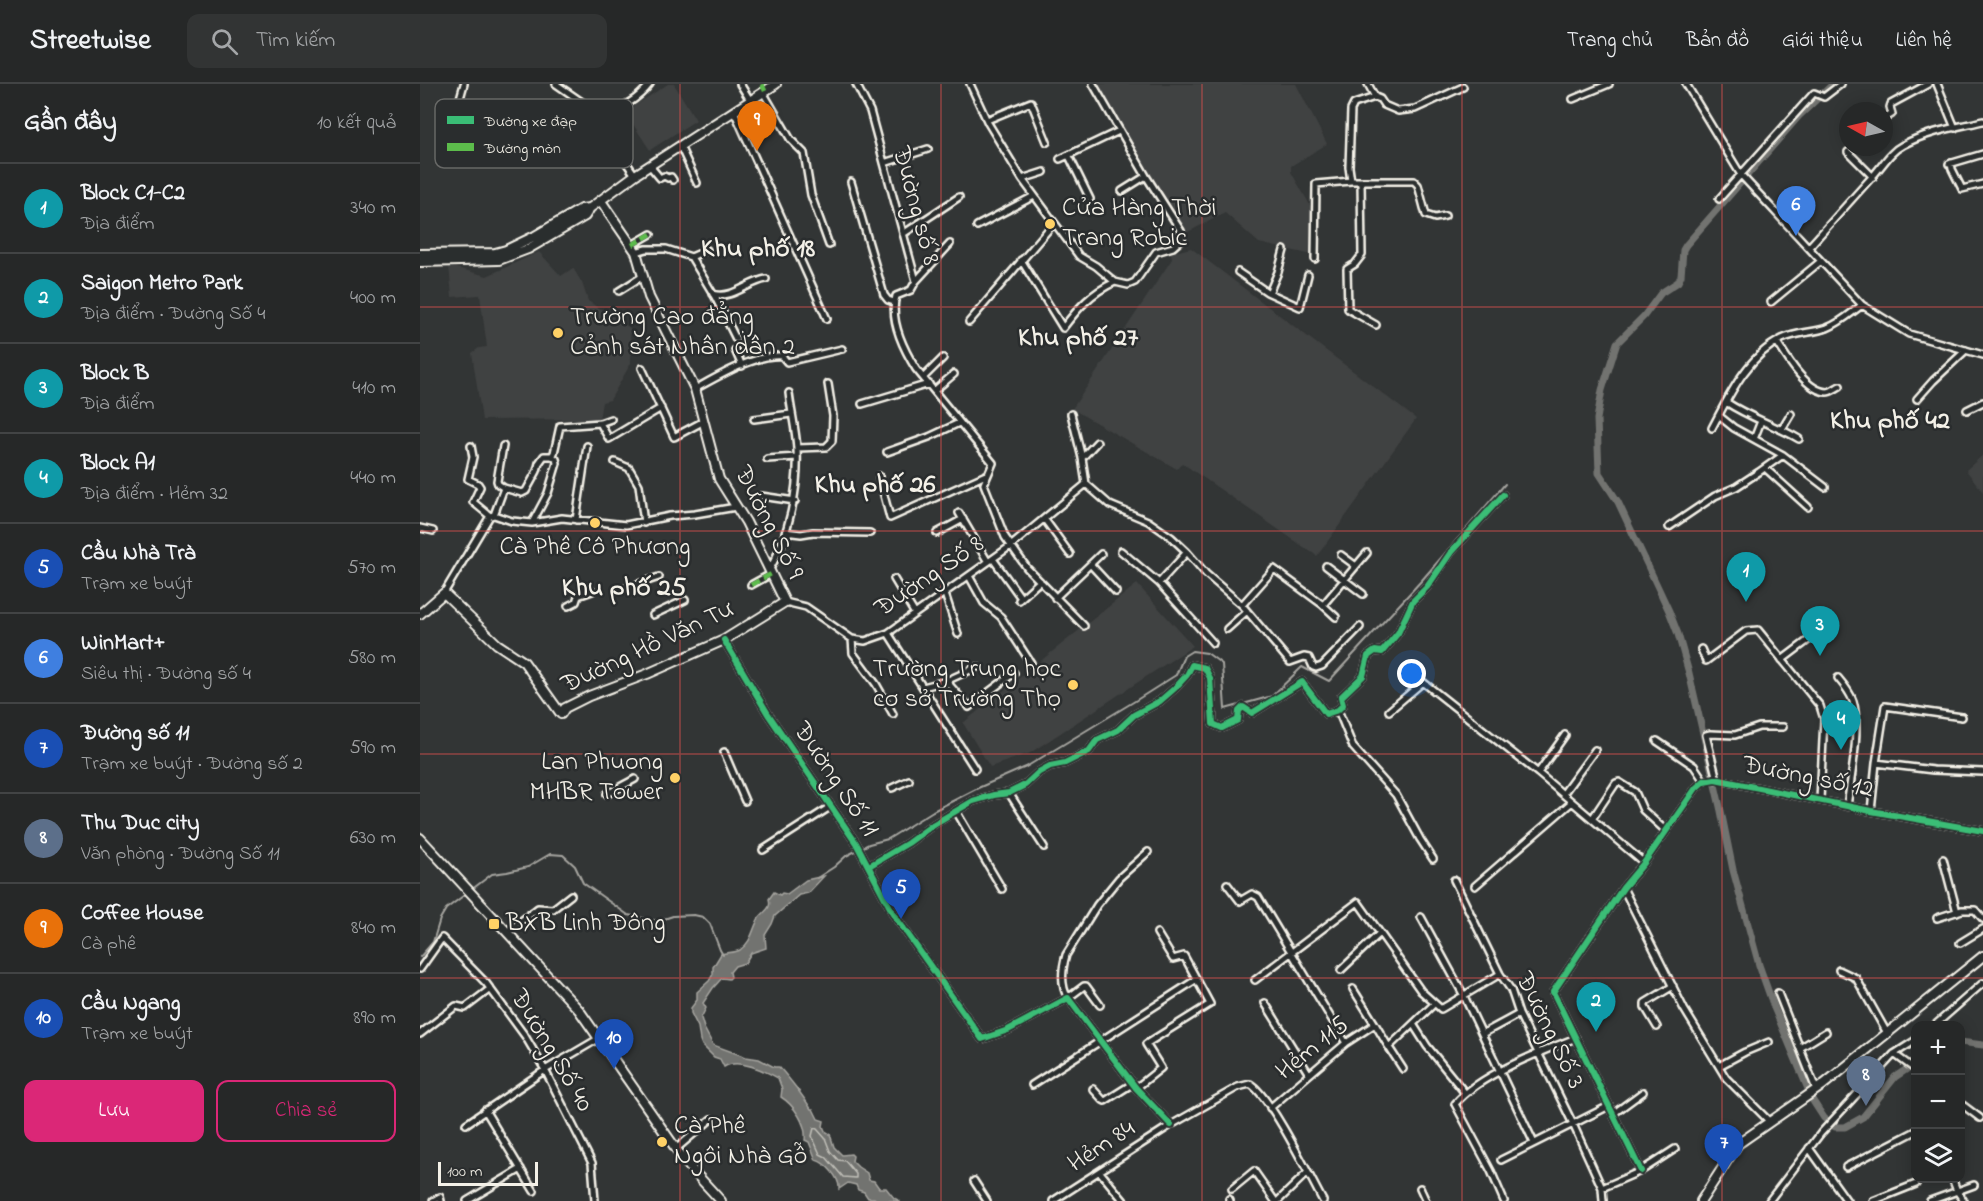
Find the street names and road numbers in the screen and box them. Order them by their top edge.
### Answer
street label: Đường số 8 [881,141,949,270]
street label: Đường Số 9 [723,459,813,587]
street label: Đường Số 8 [867,526,993,628]
street label: Đường Hồ Văn Tư [555,591,741,705]
street label: Đường Số 11 [782,714,888,845]
street label: Đường số 12 [1738,746,1877,809]
street label: Đường Số 3 [1504,965,1594,1096]
street label: Đường Số 40 [499,982,603,1120]
street label: Hẻm 115 [1268,1007,1358,1090]
street label: Hẻm 84 [1061,1111,1144,1183]

